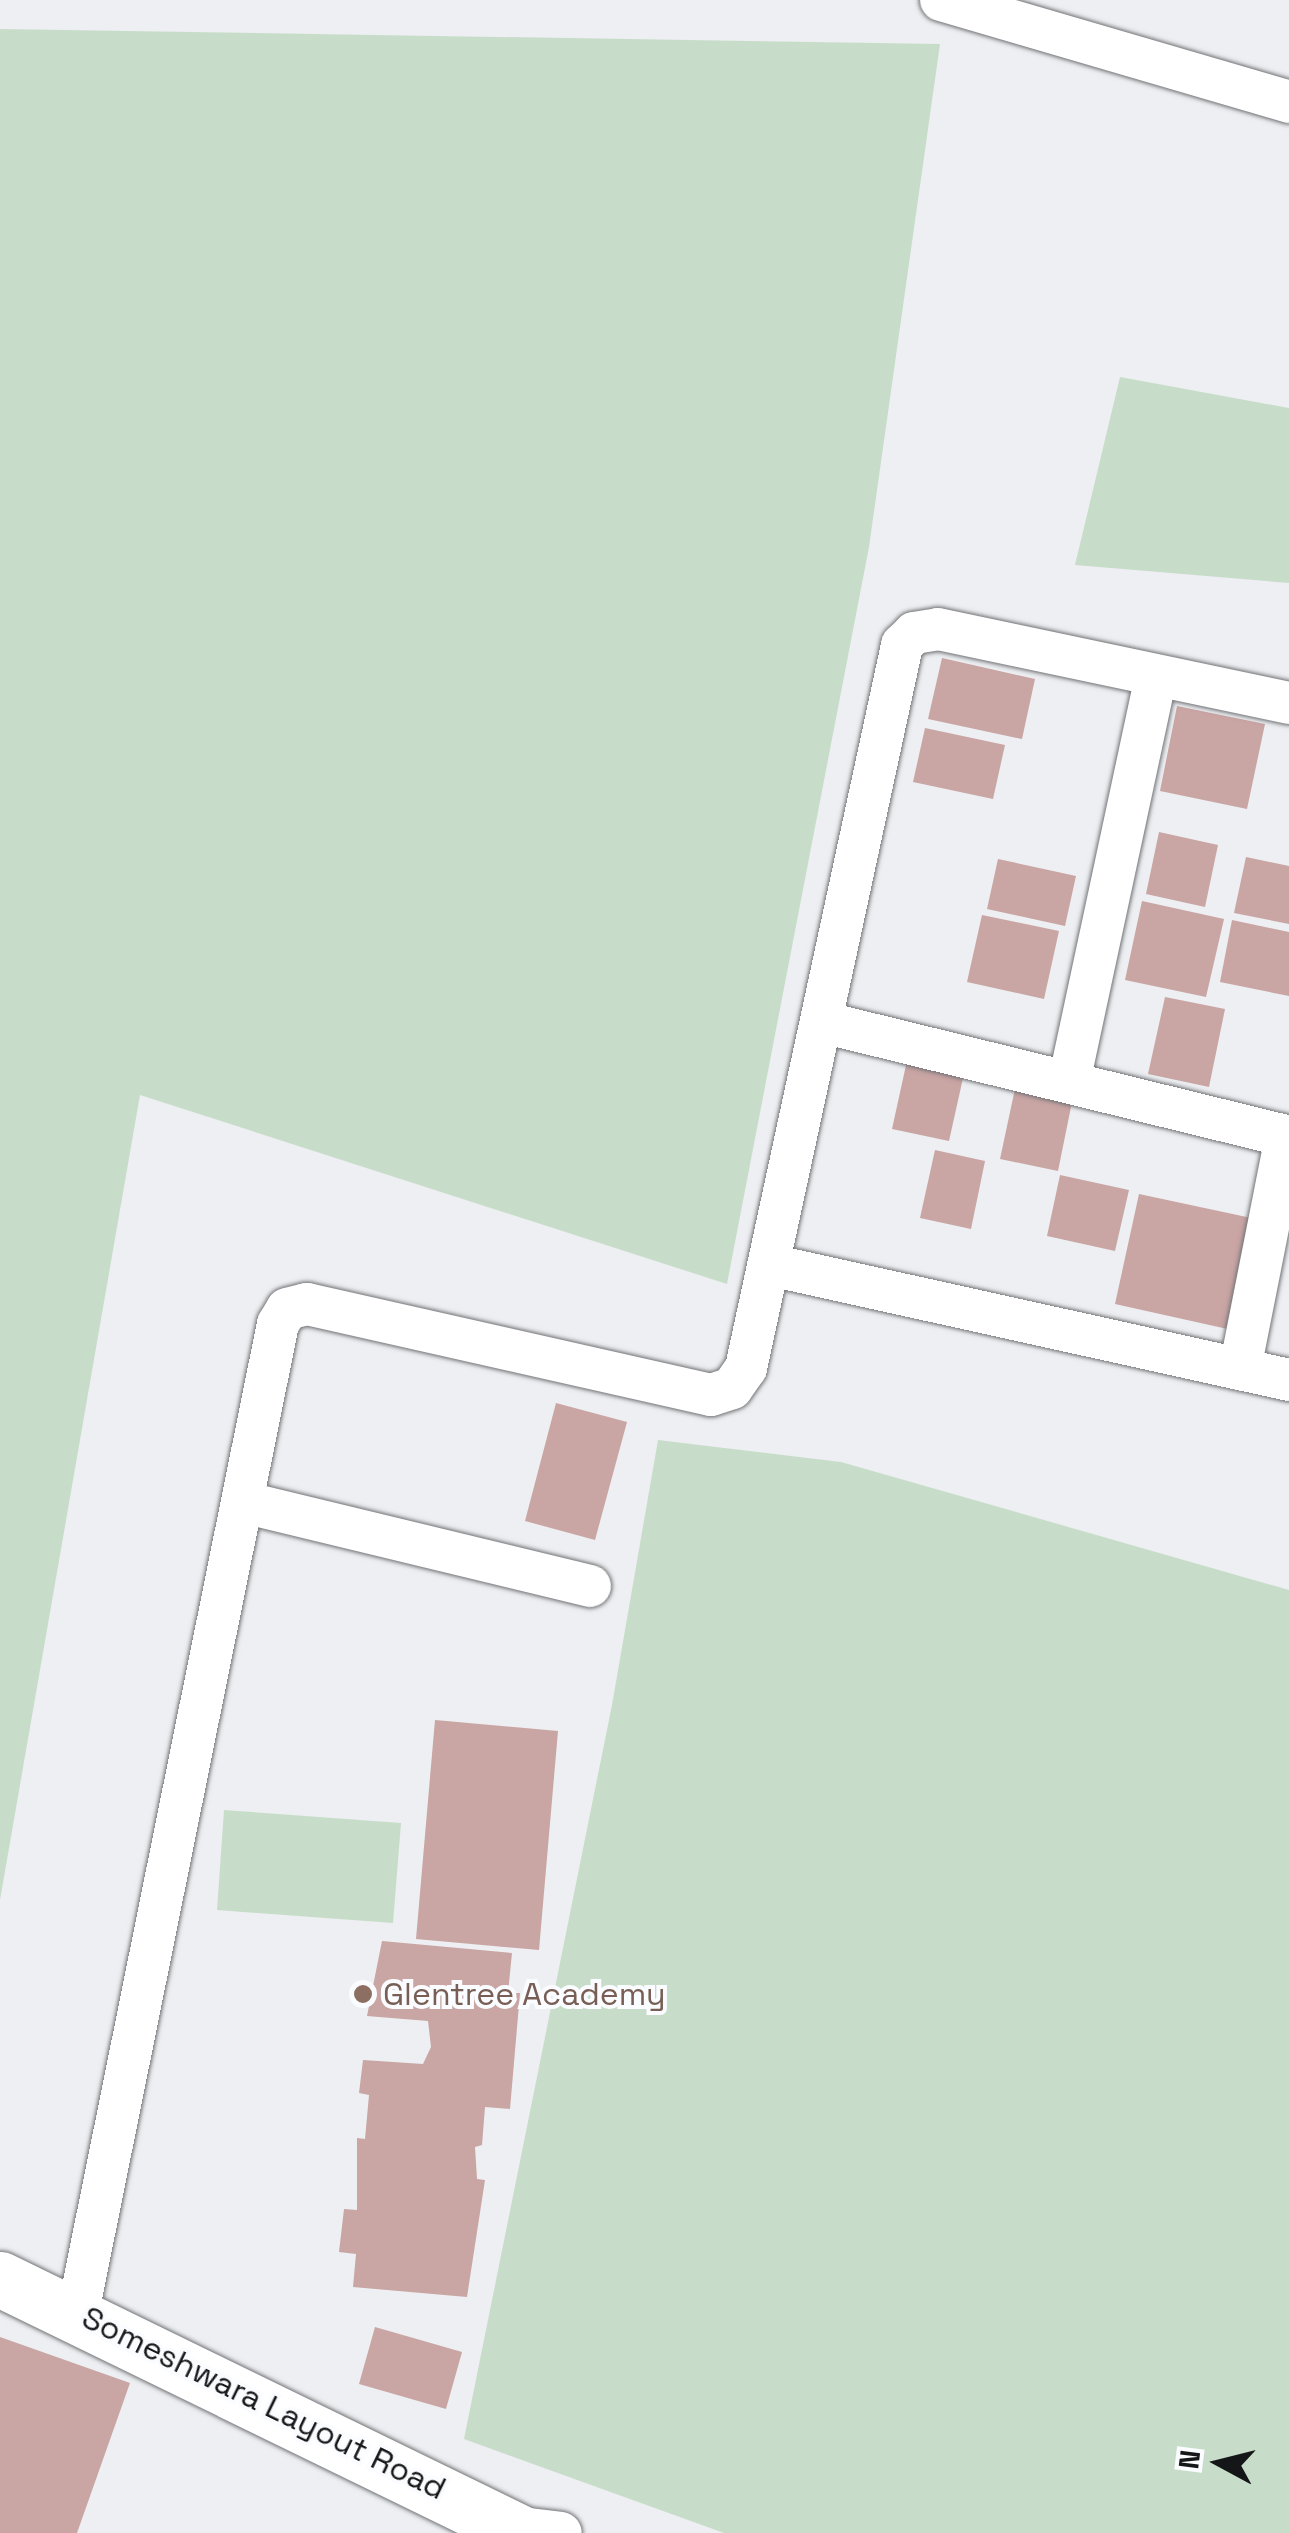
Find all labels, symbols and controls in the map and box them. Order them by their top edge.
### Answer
place label: Glentree Academy [383,1975,666,2013]
marker: Glentree Academy [352,1983,374,2005]
street label: Someshwara Layout Road [76,2298,452,2508]
north arrow [1169,2413,1269,2513]
text: N [1170,2448,1208,2471]

